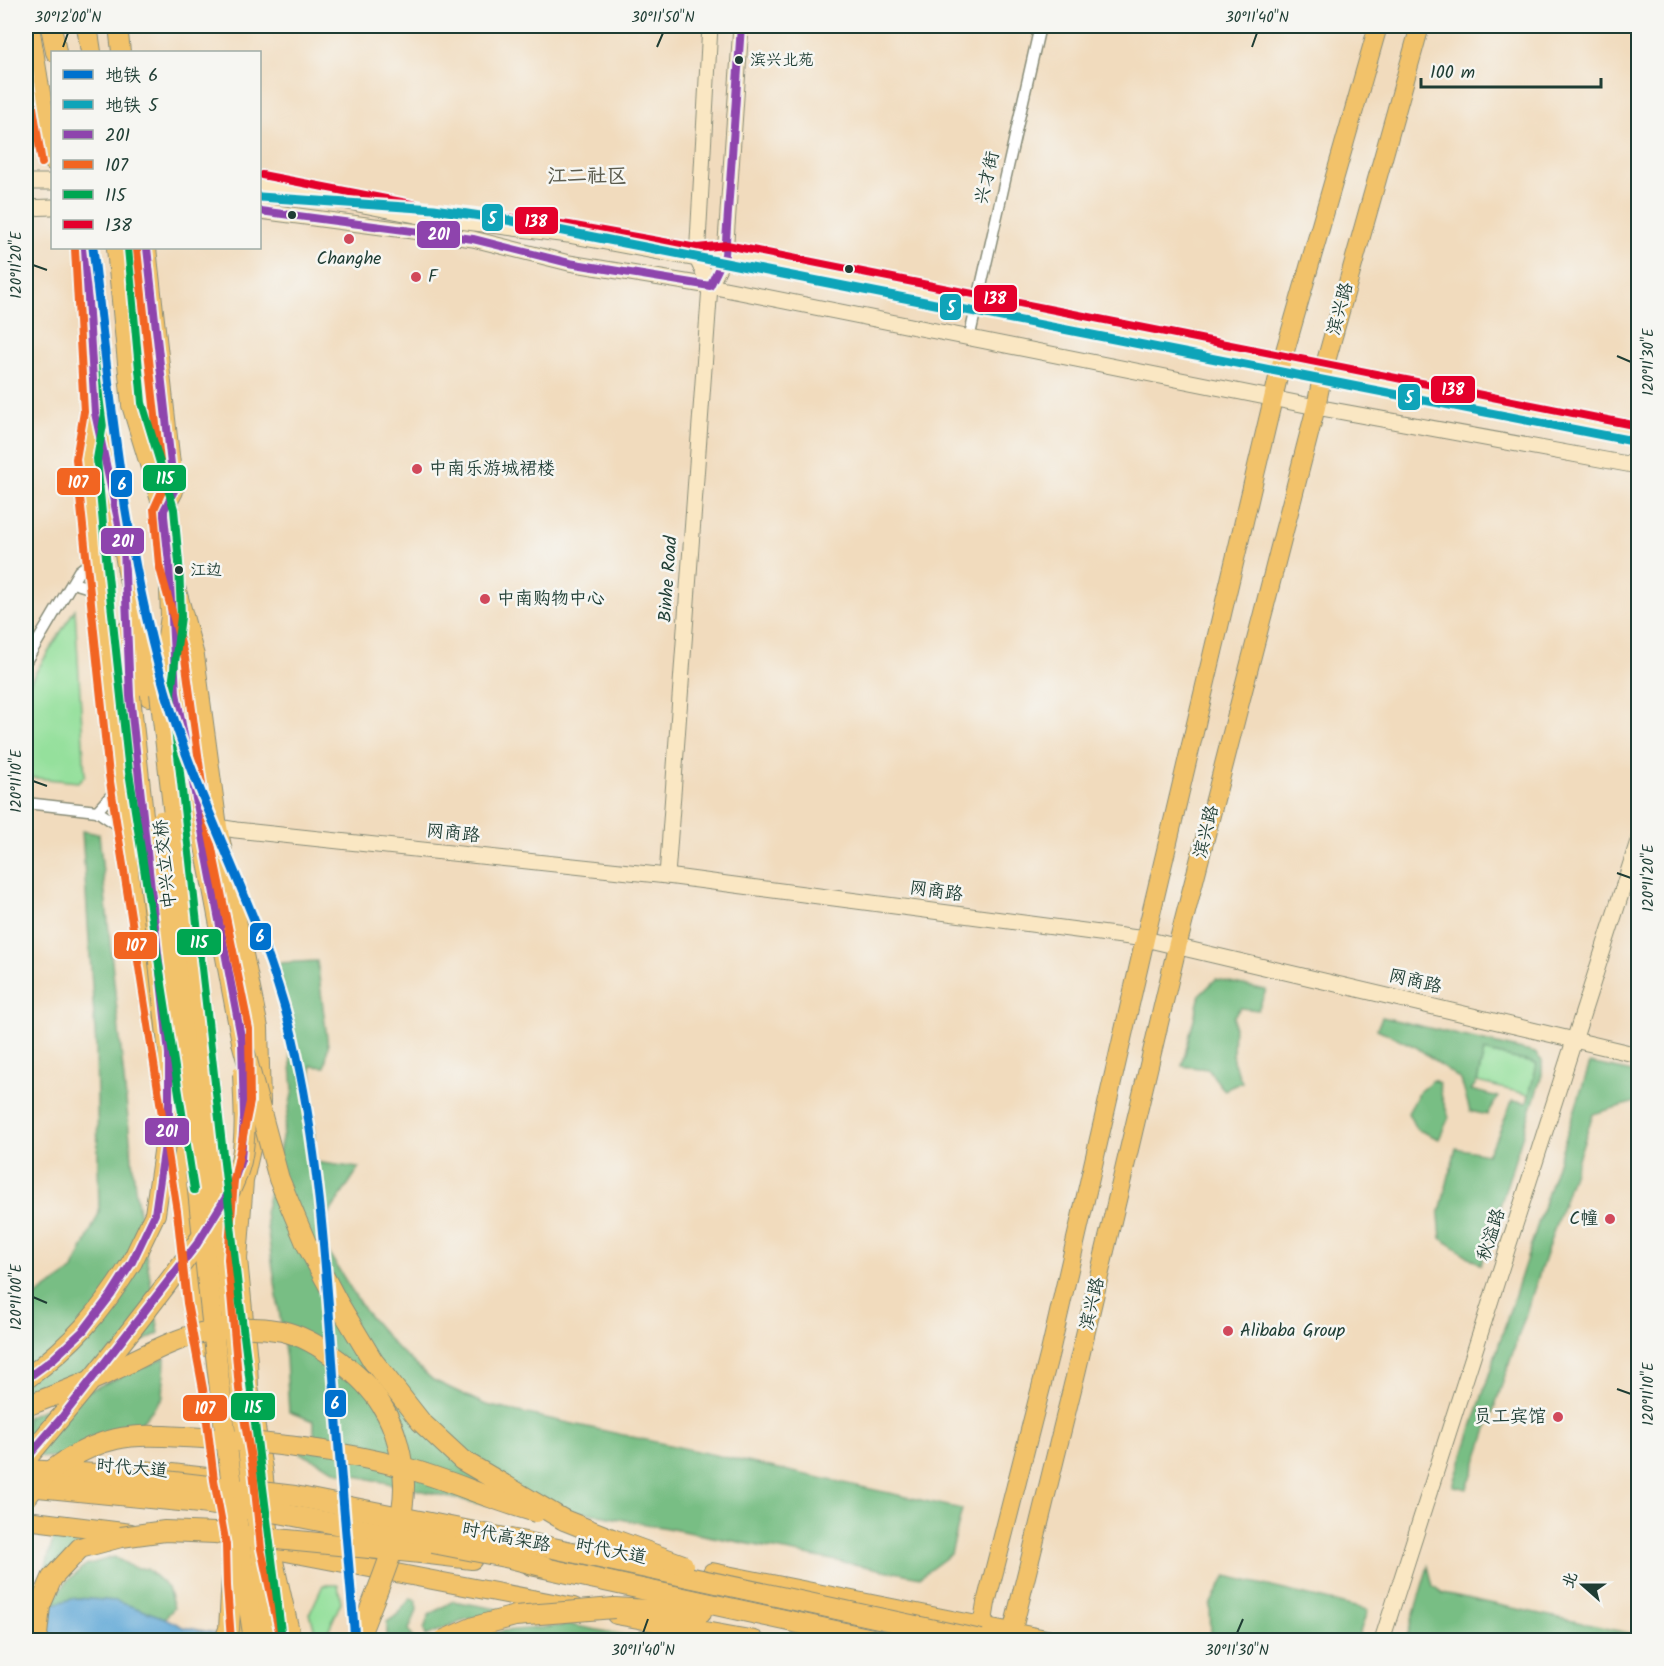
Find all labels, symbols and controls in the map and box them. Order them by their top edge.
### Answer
text: 30°12'00"N [35,6,101,30]
text: 30°11'50"N [631,6,695,30]
text: 30°11'40"N [1225,6,1289,30]
place label: 滨兴北苑 [750,48,814,73]
legend [51,51,261,249]
scale bar [1421,51,1601,89]
marker: 滨兴北苑 [733,54,745,66]
text: 100 m [1430,59,1475,88]
text: 地铁 6 [105,62,158,91]
text: 地铁 5 [105,92,159,121]
text: 201 [105,122,130,151]
street label: 兴才街 [968,148,1008,208]
text: 107 [105,152,129,181]
district label: 江二社区 [547,161,627,193]
text: 115 [105,182,127,211]
line badge: 5 [481,203,504,232]
line badge: 138 [514,206,559,235]
text: 5 [487,207,498,232]
unlabelled marker [286,209,298,221]
text: 138 [524,210,548,235]
text: 138 [105,212,132,241]
line badge: 201 [416,220,461,249]
text: 201 [428,223,450,248]
text: 120°11'20"E [5,230,29,299]
marker: Changhe [342,232,356,246]
place label: Changhe [317,245,381,274]
place label: F [428,263,439,292]
unlabelled marker [843,263,855,275]
marker: F [409,270,423,284]
street label: 滨兴路 [1320,279,1362,339]
line badge: 138 [973,284,1018,313]
text: 138 [983,287,1007,312]
line badge: 5 [939,293,962,321]
text: 5 [946,296,957,321]
text: 120°11'30"E [1637,327,1661,396]
line badge: 138 [1430,375,1476,404]
text: 138 [1441,378,1465,403]
line badge: 5 [1397,383,1421,411]
text: 5 [1404,386,1415,411]
place label: 中南乐游城裙楼 [429,455,555,484]
marker: 中南乐游城裙楼 [410,462,424,476]
line badge: 115 [142,464,187,492]
line badge: 107 [56,467,101,496]
text: 115 [156,467,176,492]
line badge: 6 [110,469,133,498]
text: 107 [68,471,89,496]
text: 6 [118,473,127,498]
line badge: 201 [100,527,145,555]
text: 201 [112,530,134,555]
street label: Binhe Road [652,534,687,623]
place label: 江边 [190,558,222,583]
marker: 江边 [173,564,185,576]
place label: 中南购物中心 [497,585,605,614]
marker: 中南购物中心 [478,592,492,606]
text: 120°11'10"E [5,748,29,813]
street label: 滨兴路 [1186,802,1228,862]
street label: 网商路 [425,817,481,851]
street label: 中兴立交桥 [147,818,185,910]
text: 120°11'20"E [1637,843,1661,912]
street label: 网商路 [907,874,965,910]
line badge: 6 [249,922,272,951]
text: 6 [256,925,265,950]
line badge: 115 [176,928,222,956]
line badge: 107 [113,931,158,960]
text: 115 [190,931,210,956]
text: 107 [126,934,147,959]
street label: 网商路 [1385,962,1445,1002]
line badge: 201 [144,1117,190,1146]
text: 201 [156,1120,178,1145]
street label: 秋溢路 [1470,1205,1514,1265]
place label: C幢 [1569,1205,1598,1234]
marker: C幢 [1603,1212,1617,1226]
text: 120°11'00"E [5,1263,29,1330]
street label: 滨兴路 [1073,1274,1113,1334]
place label: Alibaba Group [1240,1317,1345,1346]
marker: Alibaba Group [1221,1324,1235,1338]
text: 120°11'10"E [1637,1361,1661,1426]
line badge: 6 [324,1389,347,1418]
line badge: 115 [230,1392,276,1421]
text: 6 [331,1392,340,1417]
line badge: 107 [182,1394,228,1422]
text: 115 [244,1396,264,1421]
text: 107 [195,1397,216,1422]
place label: 员工宾馆 [1474,1403,1546,1432]
marker: 员工宾馆 [1551,1410,1565,1424]
street label: 时代大道 [95,1451,169,1487]
street label: 时代高架路 [459,1515,553,1561]
street label: 时代大道 [573,1531,649,1573]
north arrow [1553,1555,1613,1615]
text: 北 [1556,1568,1585,1592]
text: 30°11'40"N [611,1639,675,1663]
text: 30°11'30"N [1205,1639,1269,1663]

